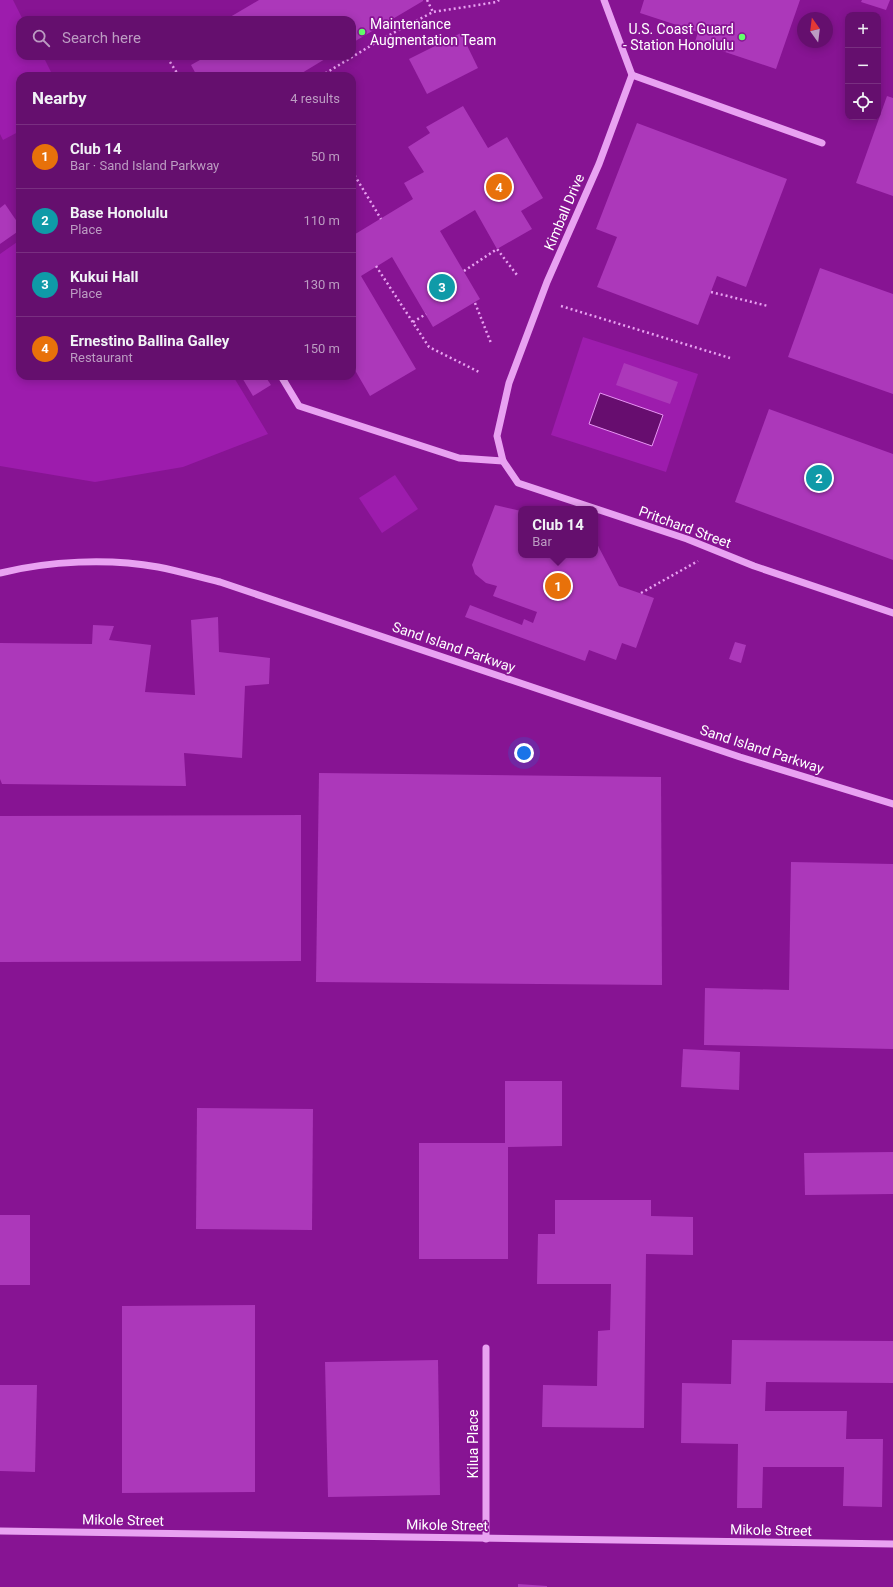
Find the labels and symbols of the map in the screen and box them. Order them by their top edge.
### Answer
north arrow [797,12,833,48]
place label: Maintenance Augmentation Team [370,16,496,48]
place label: U.S. Coast Guard - Station Honolulu [623,21,734,53]
marker: Maintenance Augmentation Team [357,27,367,37]
marker: U.S. Coast Guard - Station Honolulu [737,32,747,42]
street label: Kimball Drive [541,171,587,253]
pin: 4 [486,172,512,202]
pin: 3 [429,272,455,302]
pin: 2 [806,463,832,493]
street label: Pritchard Street [637,503,734,551]
pin: 1 [545,571,571,601]
street label: Sand Island Parkway [390,618,518,676]
street label: Sand Island Parkway [698,721,826,777]
your location [514,743,534,763]
street label: Kilua Place [465,1409,481,1479]
street label: Mikole Street [82,1511,165,1529]
street label: Mikole Street [406,1516,489,1534]
street label: Mikole Street [730,1521,813,1539]

